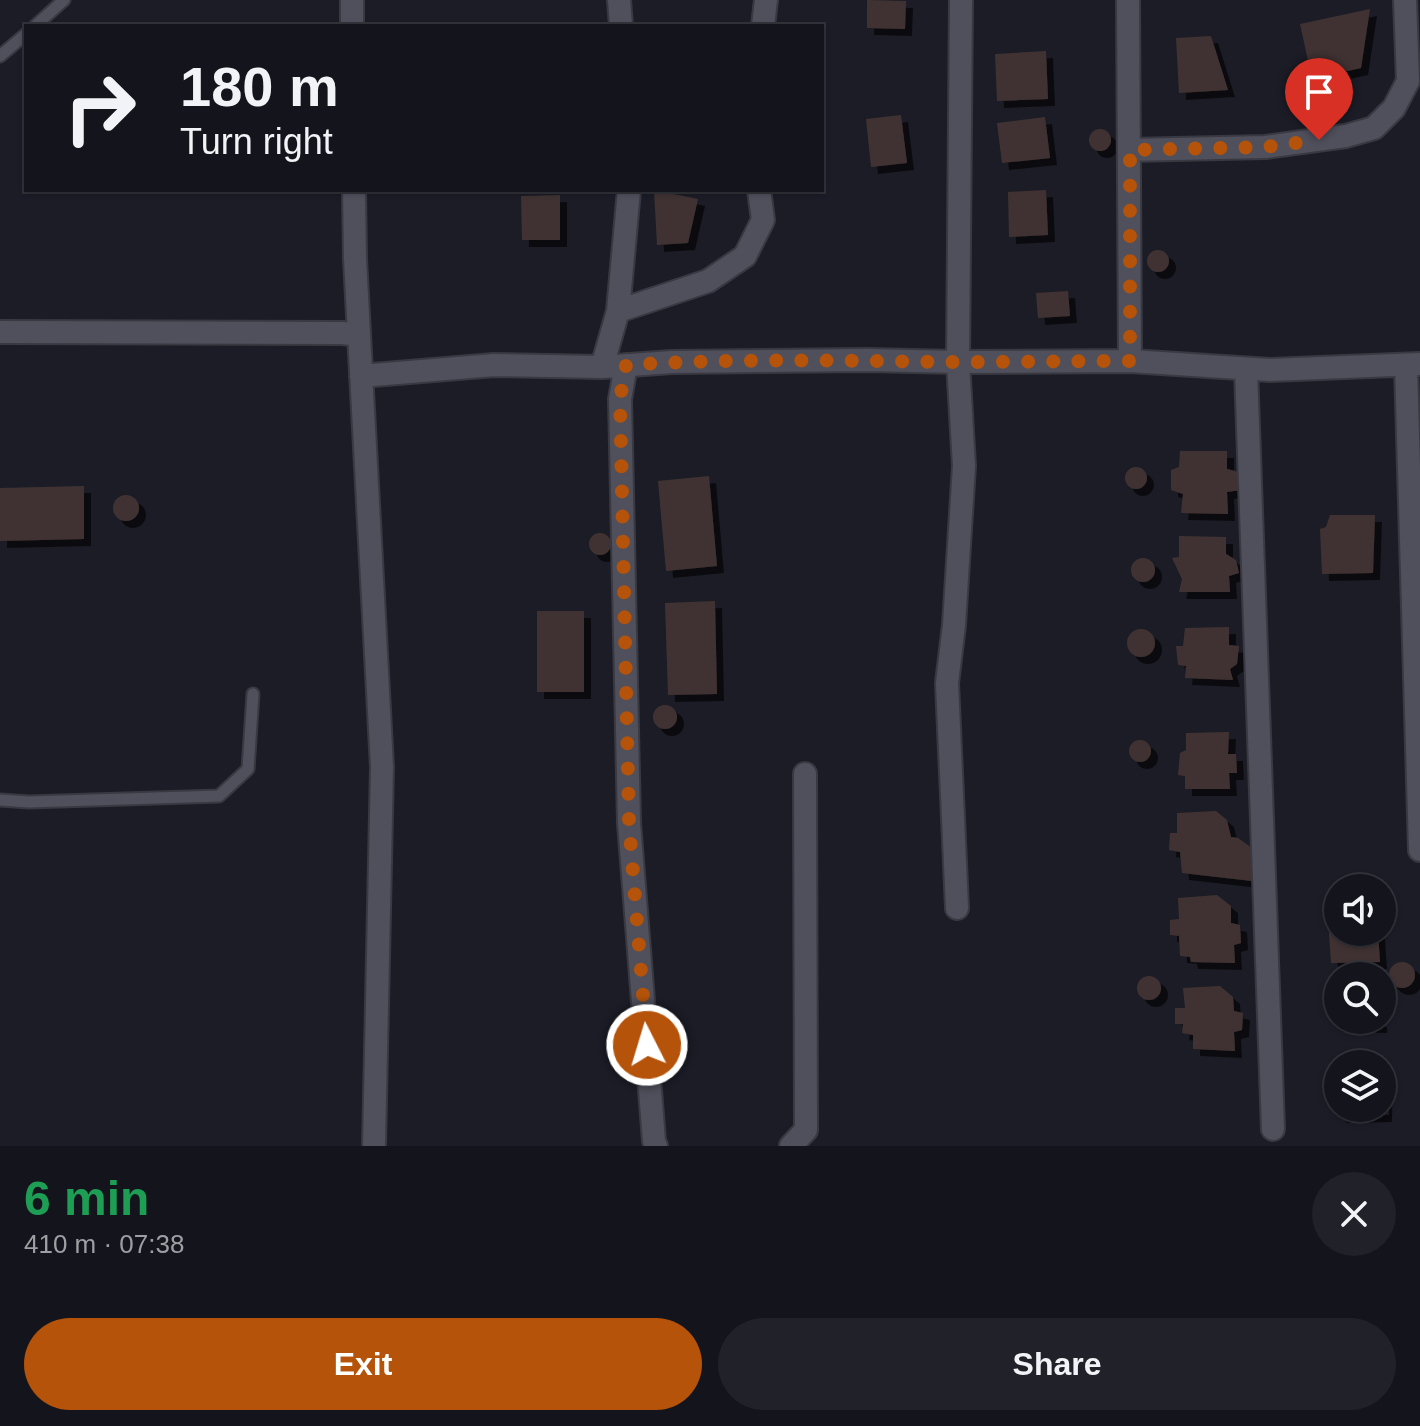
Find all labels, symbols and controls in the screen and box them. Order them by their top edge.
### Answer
text: 180 m [180,55,339,118]
icon: right [48,56,152,160]
pin [1285,58,1353,140]
icon: arrive [1297,70,1341,114]
text: Turn right [180,121,333,162]
map controls [1324,874,1396,1122]
button: sound [1324,874,1396,946]
button: search [1324,962,1396,1034]
position arrow [605,1003,689,1087]
button: layers [1324,1050,1396,1122]
text: 6 min [24,1172,149,1225]
button: close [1312,1172,1396,1256]
text: 410 m · 07:38 [24,1229,184,1259]
button: Exit [24,1318,702,1410]
button: Share [718,1318,1396,1410]

